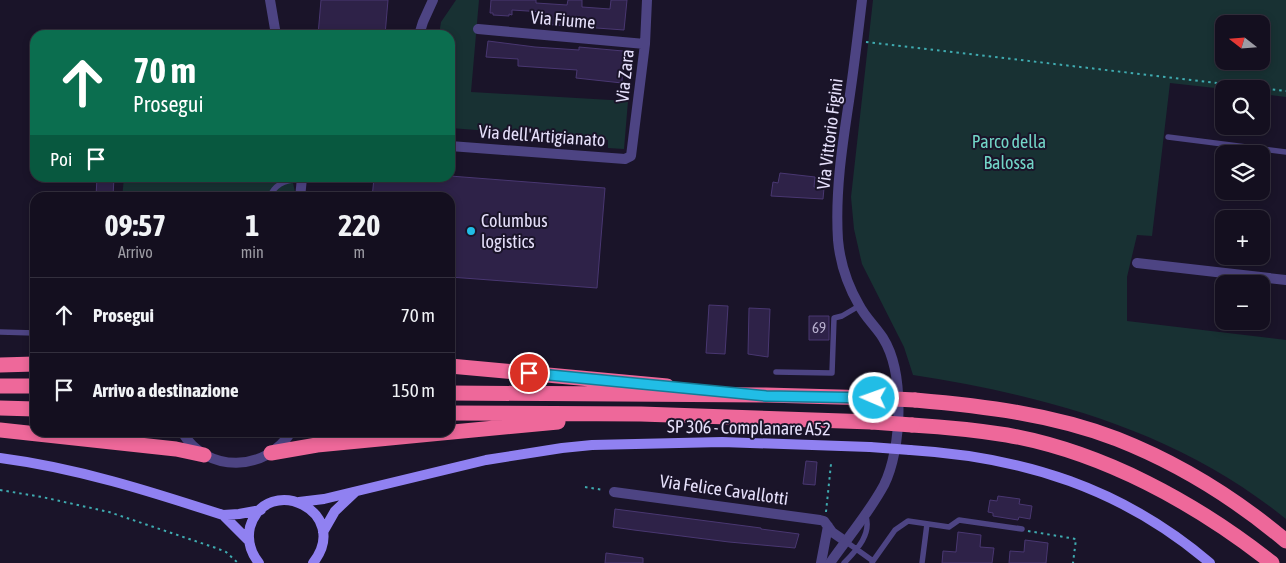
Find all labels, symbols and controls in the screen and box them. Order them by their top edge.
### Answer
street label: Via Fiume [530,6,596,33]
north arrow [1215,15,1270,70]
map controls [1215,15,1270,330]
street label: Via Zara [611,48,638,104]
icon: ahead [50,50,115,115]
text: 70 m [133,50,196,90]
street label: Via Vittorio Figini [812,77,847,191]
button: search [1215,80,1270,135]
text: Prosegui [133,91,204,117]
street label: Via dell'Artigianato [478,121,606,150]
park label: Parco della Balossa [972,131,1046,173]
icon: arrive [82,145,110,173]
button: layers [1215,145,1270,200]
text: Poi [50,148,72,170]
text: 09:57 [104,208,166,242]
text: 1 [245,208,259,242]
text: 220 [338,208,380,242]
place label: Columbus logistics [481,210,548,252]
button: + [1215,210,1270,265]
marker: Columbus logistics [465,225,477,237]
text: Arrivo [118,243,153,261]
text: min [241,243,264,261]
text: m [354,243,365,261]
button: − [1215,275,1270,330]
icon: ahead [50,301,78,329]
text: Prosegui [93,304,154,326]
text: 70 m [401,304,435,326]
house number: 69 [812,319,826,336]
pin [508,352,550,394]
icon: arrive [515,359,543,387]
position arrow [847,371,899,423]
icon: arrive [50,376,78,404]
text: Arrivo a destinazione [93,379,239,401]
text: 150 m [392,379,435,401]
street label: SP 306 - Complanare A52 [667,416,831,439]
street label: Via Felice Cavallotti [658,470,790,509]

